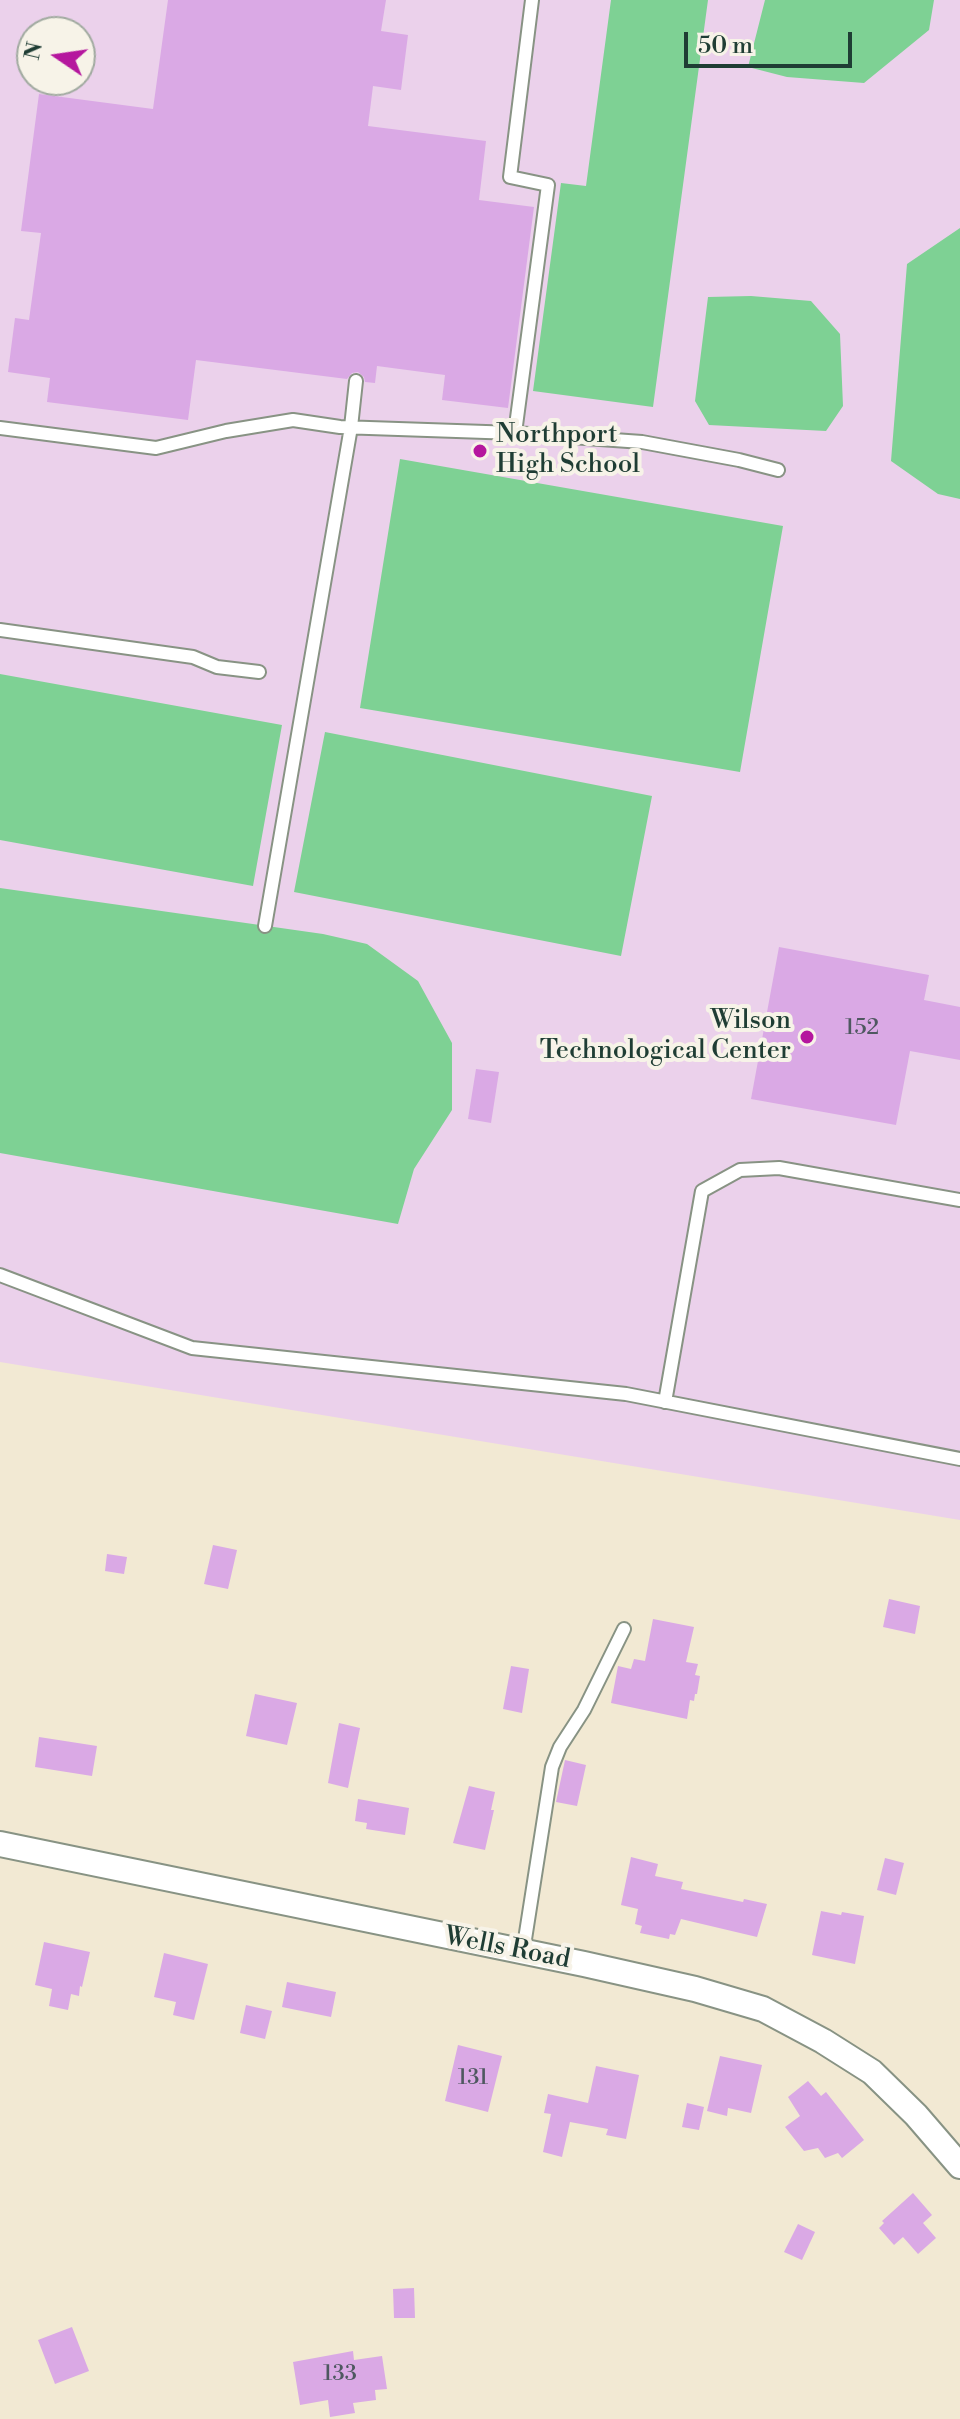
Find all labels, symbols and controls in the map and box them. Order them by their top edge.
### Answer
north arrow [16,16,96,96]
scale bar [688,16,856,66]
text: 50 m [698,31,753,61]
text: N [19,39,49,62]
place label: Northport High School [496,420,640,482]
marker: Northport High School [471,442,489,460]
place label: Wilson Technological Center [540,1006,791,1068]
house number: 152 [845,1016,879,1042]
marker: Wilson Technological Center [798,1028,816,1046]
street label: Wells Road [441,1922,573,1976]
house number: 131 [458,2066,488,2092]
house number: 133 [323,2362,357,2388]

